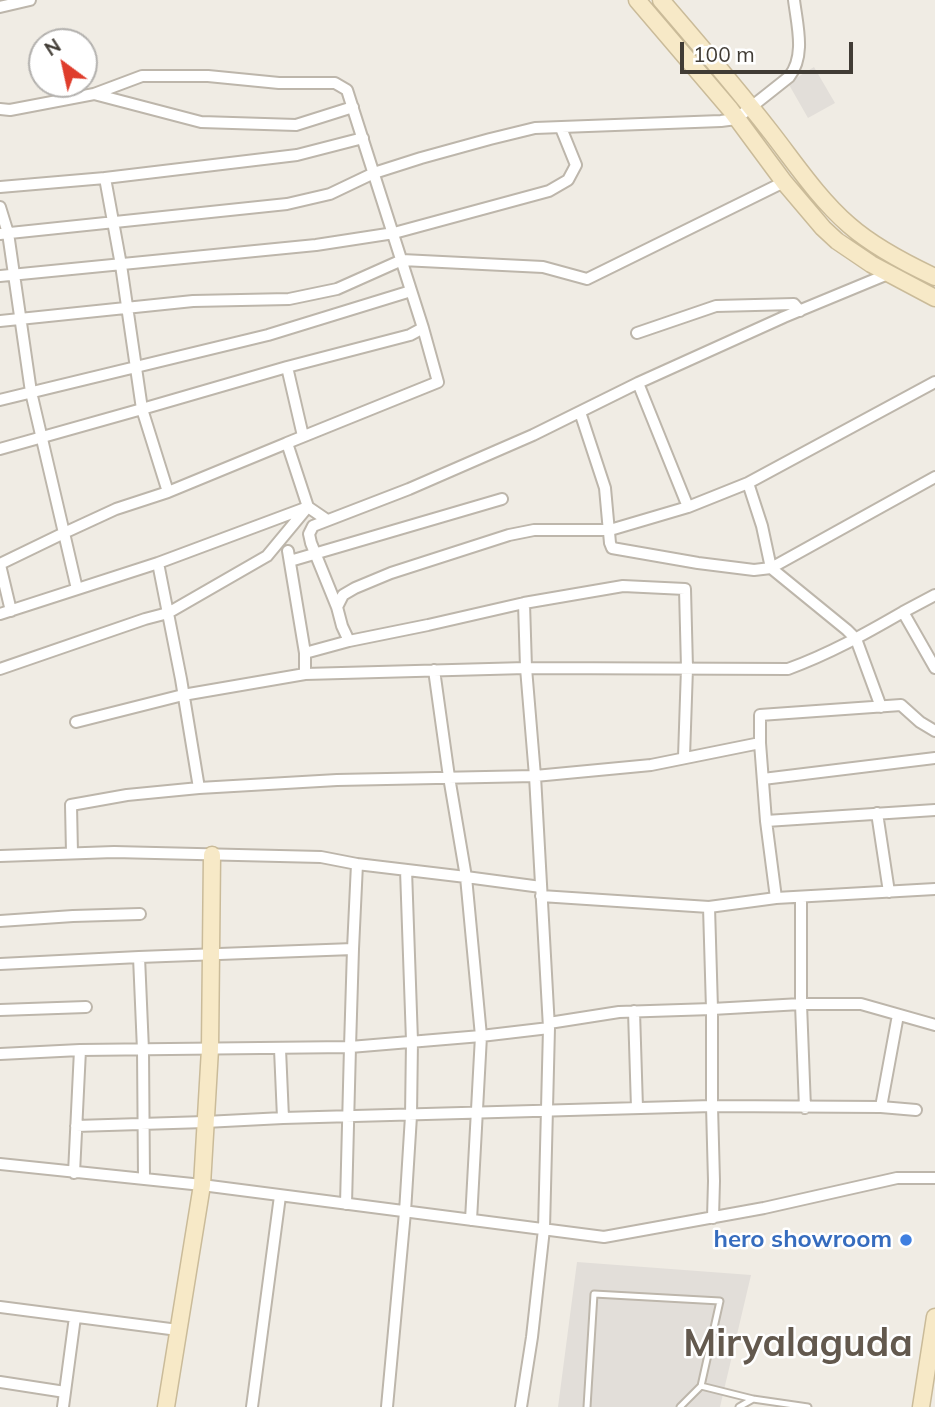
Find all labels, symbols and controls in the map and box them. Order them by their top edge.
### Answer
north arrow [28,28,98,98]
scale bar [683,28,856,72]
text: N [40,33,65,61]
text: 100 m [693,41,755,67]
place label: hero showroom [713,1226,892,1254]
marker: hero showroom [898,1232,914,1248]
district label: Miryalaguda [683,1322,913,1368]

